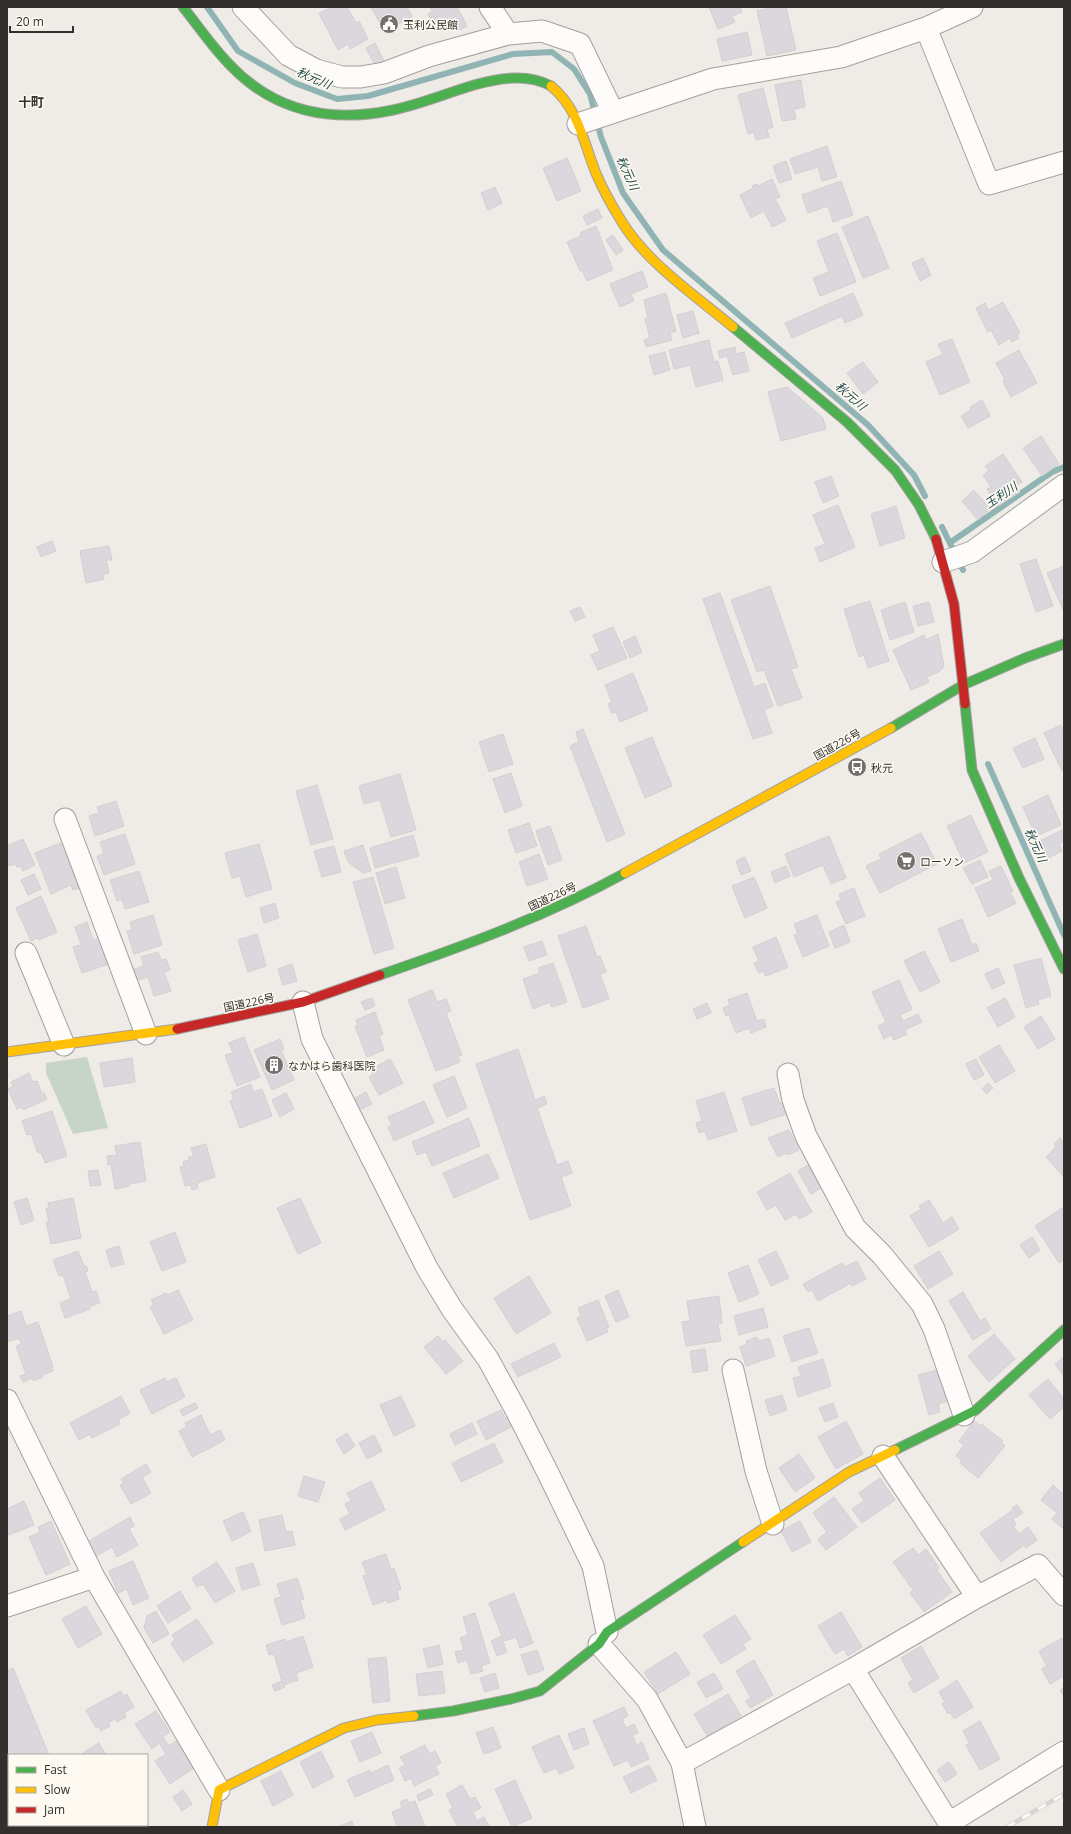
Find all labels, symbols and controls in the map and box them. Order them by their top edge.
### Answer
scale bar [10,8,73,34]
text: 20 m [16,13,44,30]
public building icon: 玉利公民館 [378,13,400,35]
place label: 玉利公民館 [403,17,458,32]
water label: 秋元川 [294,63,336,94]
district label: 十町 [18,93,44,111]
water label: 秋元川 [613,153,644,195]
water label: 秋元川 [832,378,872,416]
water label: 玉利川 [981,477,1022,512]
street label: 国道226号 [811,725,863,763]
bus stop icon: 秋元 [846,756,868,778]
place label: 秋元 [871,760,893,775]
water label: 秋元川 [1021,825,1052,867]
supermarket icon: ローソン [895,850,917,872]
place label: ローソン [920,854,964,869]
street label: 国道226号 [525,878,579,914]
street label: 国道226号 [222,989,276,1015]
building icon: なかはら歯科医院 [263,1054,285,1076]
place label: なかはら歯科医院 [288,1058,376,1073]
legend [8,1754,148,1826]
text: Fast [44,1761,67,1778]
text: Slow [44,1781,71,1798]
text: Jam [43,1801,65,1818]

